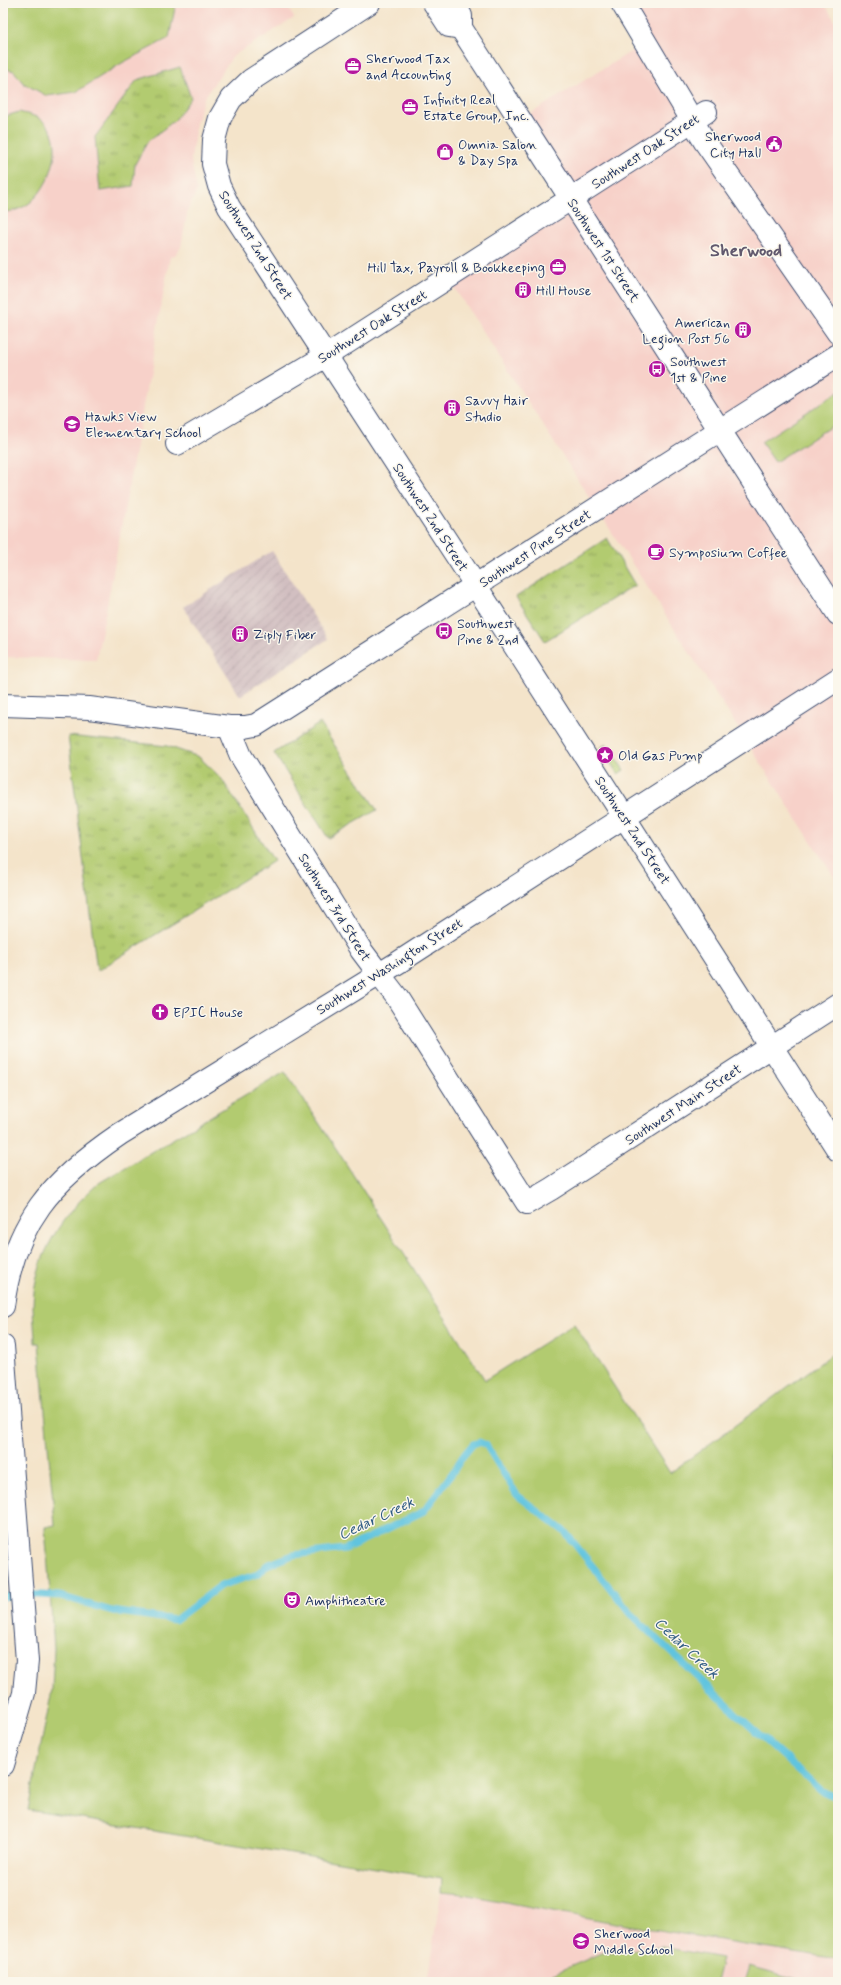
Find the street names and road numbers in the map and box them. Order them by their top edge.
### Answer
street label: Southwest Oak Street [588,110,703,193]
street label: Southwest 2nd Street [214,187,296,304]
street label: Southwest 1st Street [563,195,644,307]
street label: Southwest Oak Street [315,286,430,368]
street label: Southwest 2nd Street [388,460,472,576]
street label: Southwest Pine Street [476,506,595,592]
street label: Southwest 2nd Street [590,773,674,889]
street label: Southwest 3rd Street [294,850,375,965]
street label: Southwest Washington Street [313,914,467,1021]
street label: Southwest Main Street [622,1060,746,1149]

